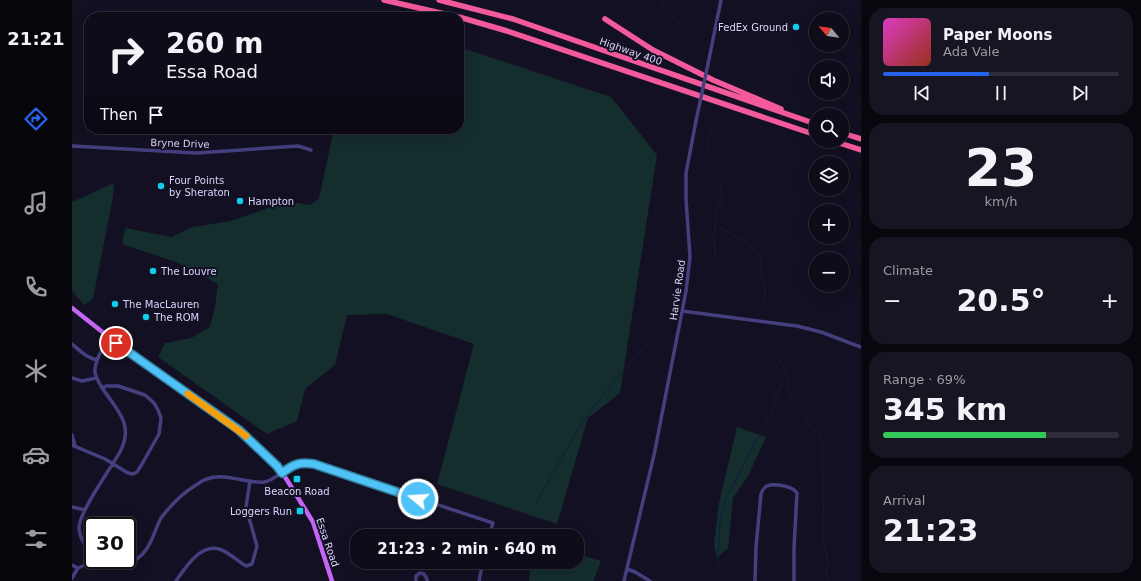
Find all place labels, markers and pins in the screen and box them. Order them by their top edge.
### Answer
place label: FedEx Ground [718,22,788,33]
marker: FedEx Ground [791,22,801,32]
place label: Four Points by Sheraton [169,175,230,198]
marker: Four Points by Sheraton [156,181,166,191]
marker: Hampton [235,196,245,206]
place label: Hampton [248,196,294,207]
marker: The Louvre [148,266,158,276]
place label: The Louvre [160,266,217,277]
marker: The MacLauren [110,299,120,309]
place label: The MacLauren [122,299,199,310]
marker: The ROM [141,312,151,322]
place label: The ROM [153,312,199,323]
pin [99,326,133,360]
marker: Beacon Road [292,474,302,484]
place label: Beacon Road [264,486,330,497]
place label: Loggers Run [230,506,292,517]
marker: Loggers Run [295,506,305,516]

